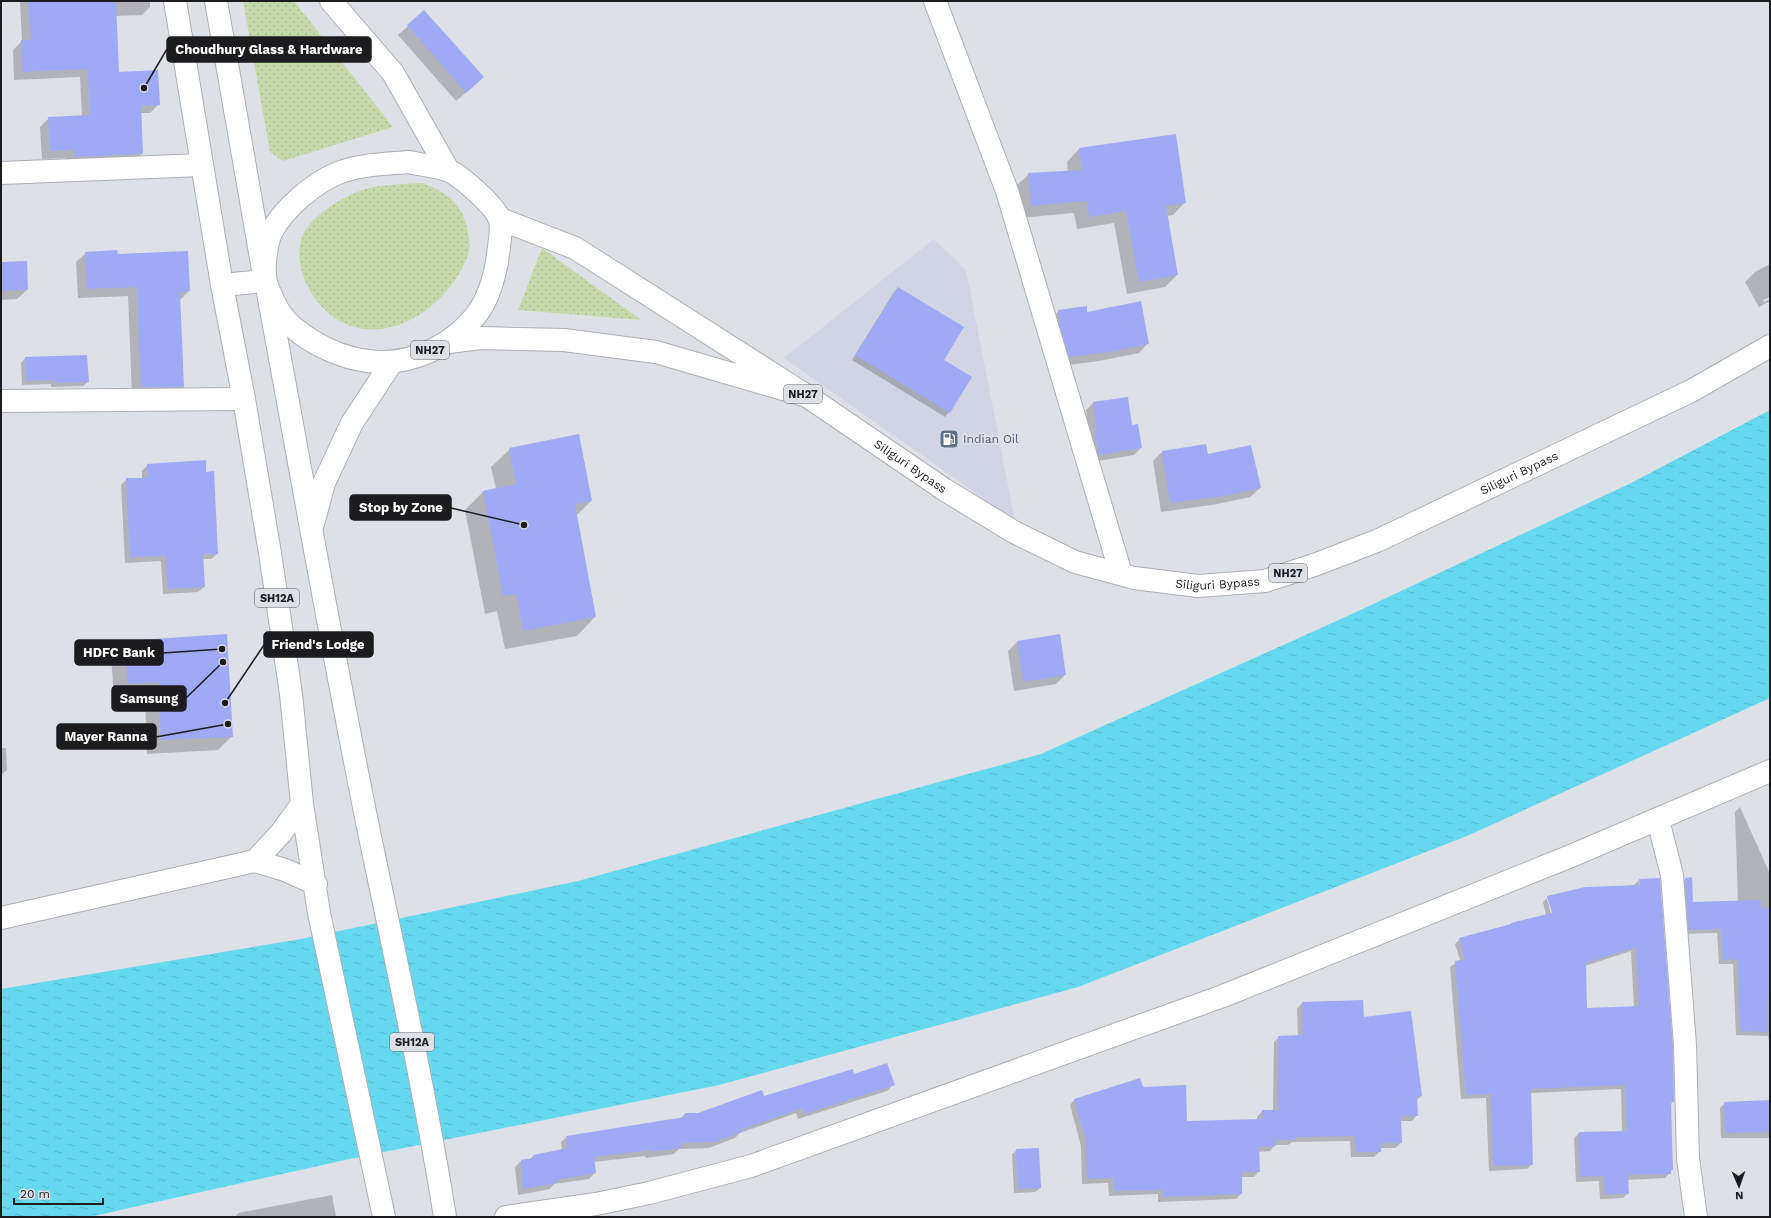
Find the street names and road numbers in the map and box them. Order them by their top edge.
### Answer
road number: NH27 [411,341,449,359]
road number: NH27 [784,385,822,403]
street label: Siliguri Bypass [871,437,949,496]
street label: Siliguri Bypass [1478,449,1560,498]
road number: NH27 [1269,564,1307,582]
street label: Siliguri Bypass [1175,574,1260,593]
road number: SH12A [255,589,299,607]
road number: SH12A [390,1033,434,1051]

